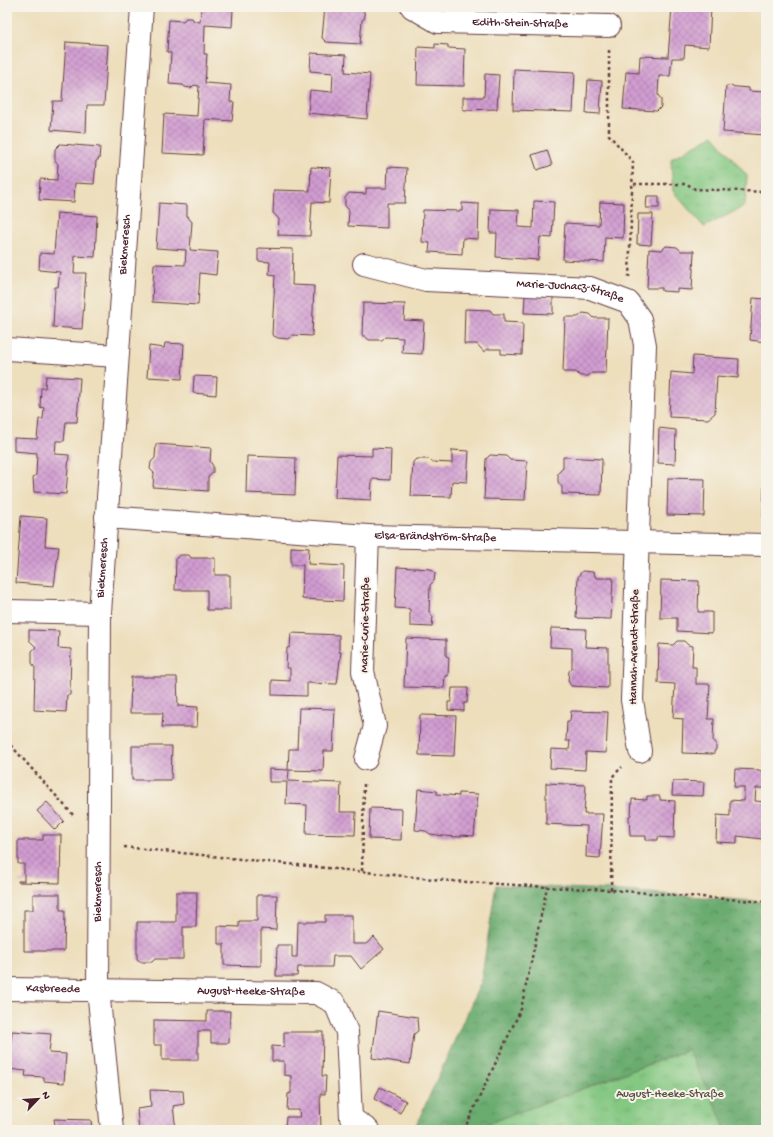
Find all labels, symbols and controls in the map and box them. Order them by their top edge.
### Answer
street label: Edith-Stein-Straße [472,16,569,32]
street label: Biekmeresch [116,213,135,276]
street label: Marie-Juchacz-Straße [516,277,626,307]
street label: Elsa-Brändström-Straße [374,529,497,546]
street label: Biekmeresch [94,537,112,599]
street label: Marie-Curie-Straße [358,576,374,673]
street label: Hannah-Arendt-Straße [627,588,643,705]
street label: Biekmeresch [91,861,106,923]
street label: Kasbreede [26,982,81,997]
street label: August-Heeke-Straße [197,984,306,1000]
north arrow [18,1079,58,1119]
park label: August-Heeke-Straße [616,1088,725,1102]
text: N [38,1090,52,1101]

